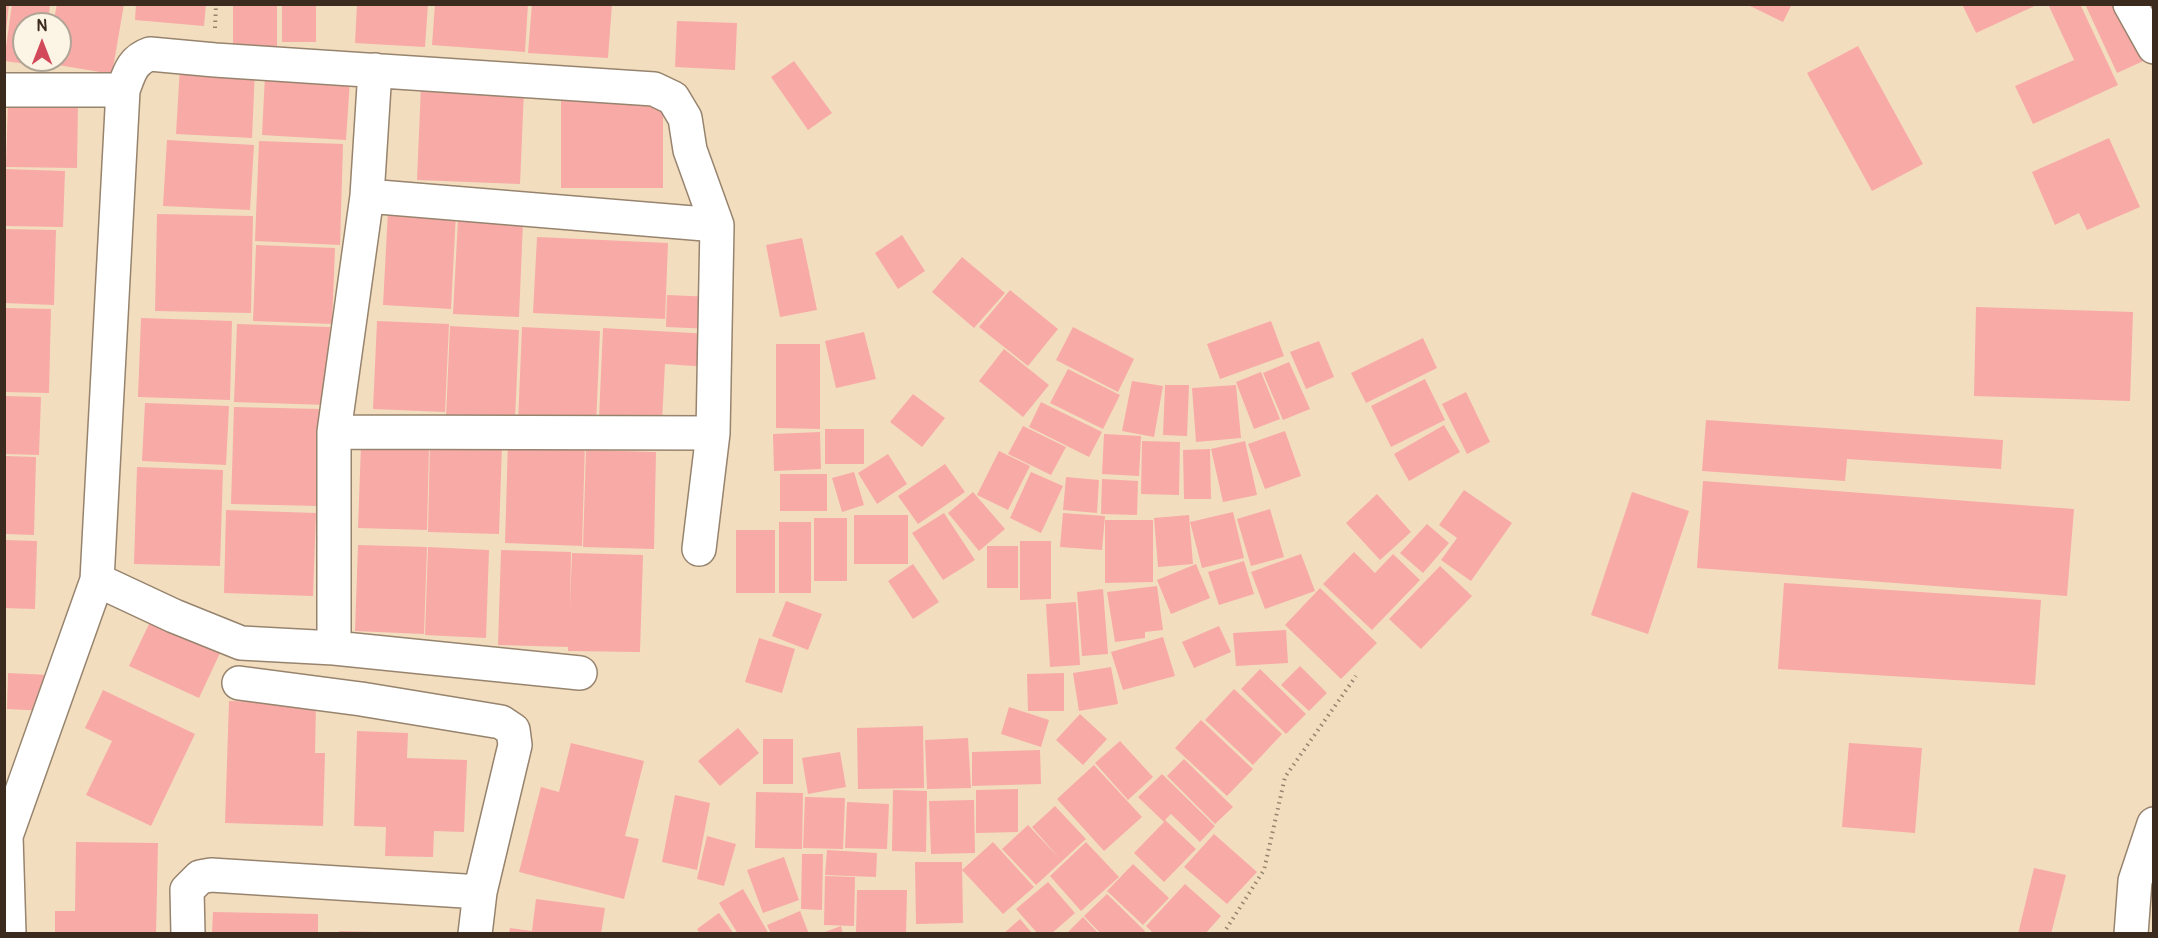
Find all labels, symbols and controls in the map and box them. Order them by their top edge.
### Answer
north arrow [12,12,72,72]
text: N [37,16,47,36]

